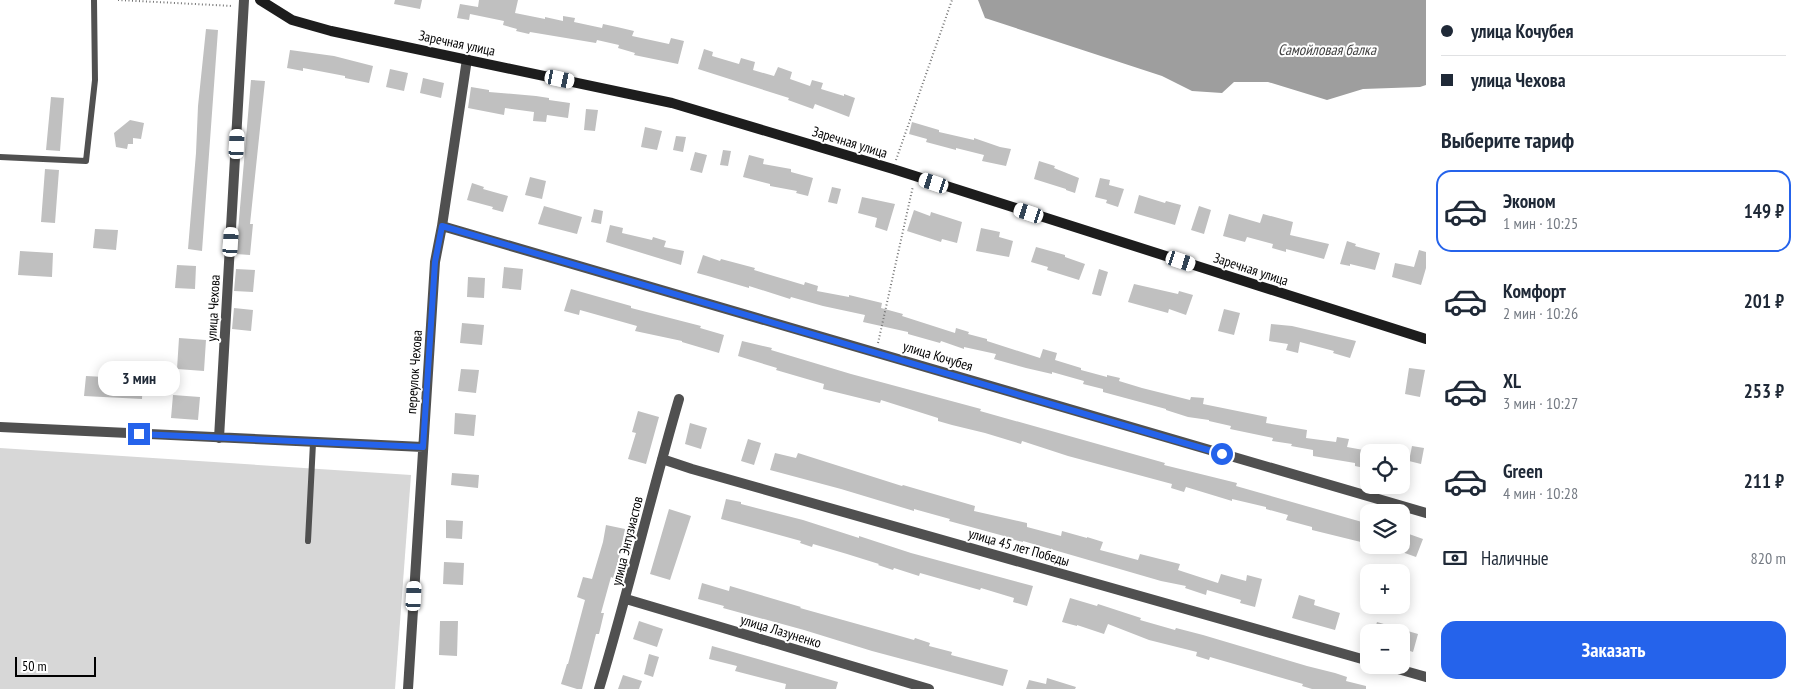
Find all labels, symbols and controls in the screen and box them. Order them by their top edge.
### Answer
text: улица Кочубея [1471,19,1574,43]
street label: Заречная улица [417,26,497,60]
water label: Самойловая балка [1278,40,1377,59]
text: улица Чехова [1471,68,1566,92]
car [543,69,576,89]
street label: Заречная улица [810,122,890,162]
text: Выберите тариф [1441,126,1574,154]
car [228,129,245,159]
car [917,171,950,195]
icon: car [1443,189,1488,234]
text: Эконом [1503,189,1556,213]
text: 149 ₽ [1744,199,1784,223]
car [1012,201,1045,225]
text: 1 мин · 10:25 [1503,213,1578,233]
car [222,227,239,257]
street label: Заречная улица [1211,248,1291,290]
car [1164,249,1197,273]
street label: улица Чехова [202,274,224,342]
icon: car [1443,279,1488,324]
text: Комфорт [1503,279,1566,303]
text: 201 ₽ [1744,289,1784,313]
text: 2 мин · 10:26 [1503,303,1578,323]
street label: переулок Чехова [402,330,426,414]
street label: улица Кочубея [901,337,975,375]
callout: 3 мин [98,362,180,396]
text: 3 мин [122,368,156,388]
icon: car [1443,369,1488,414]
text: XL [1503,369,1521,393]
text: 253 ₽ [1744,379,1784,403]
text: 3 мин · 10:27 [1503,393,1578,413]
route end [128,423,150,445]
route start [1211,443,1233,465]
map controls [1360,444,1410,674]
button: locate [1360,444,1410,494]
icon: car [1443,459,1488,504]
text: Green [1503,459,1543,483]
text: 211 ₽ [1744,469,1784,493]
text: 4 мин · 10:28 [1503,483,1578,503]
street label: улица Энтузиастов [607,494,647,588]
button: layers [1360,504,1410,554]
street label: улица 45 лет Победы [966,524,1072,570]
icon: cash [1441,544,1469,572]
text: Наличные [1481,546,1549,570]
text: 820 m [1751,548,1786,568]
button: + [1360,564,1410,614]
car [405,581,422,611]
street label: улица Лазуненко [738,610,824,652]
button: Заказать [1441,621,1786,679]
button: − [1360,624,1410,674]
scale bar [15,654,96,677]
text: 50 m [22,657,47,675]

